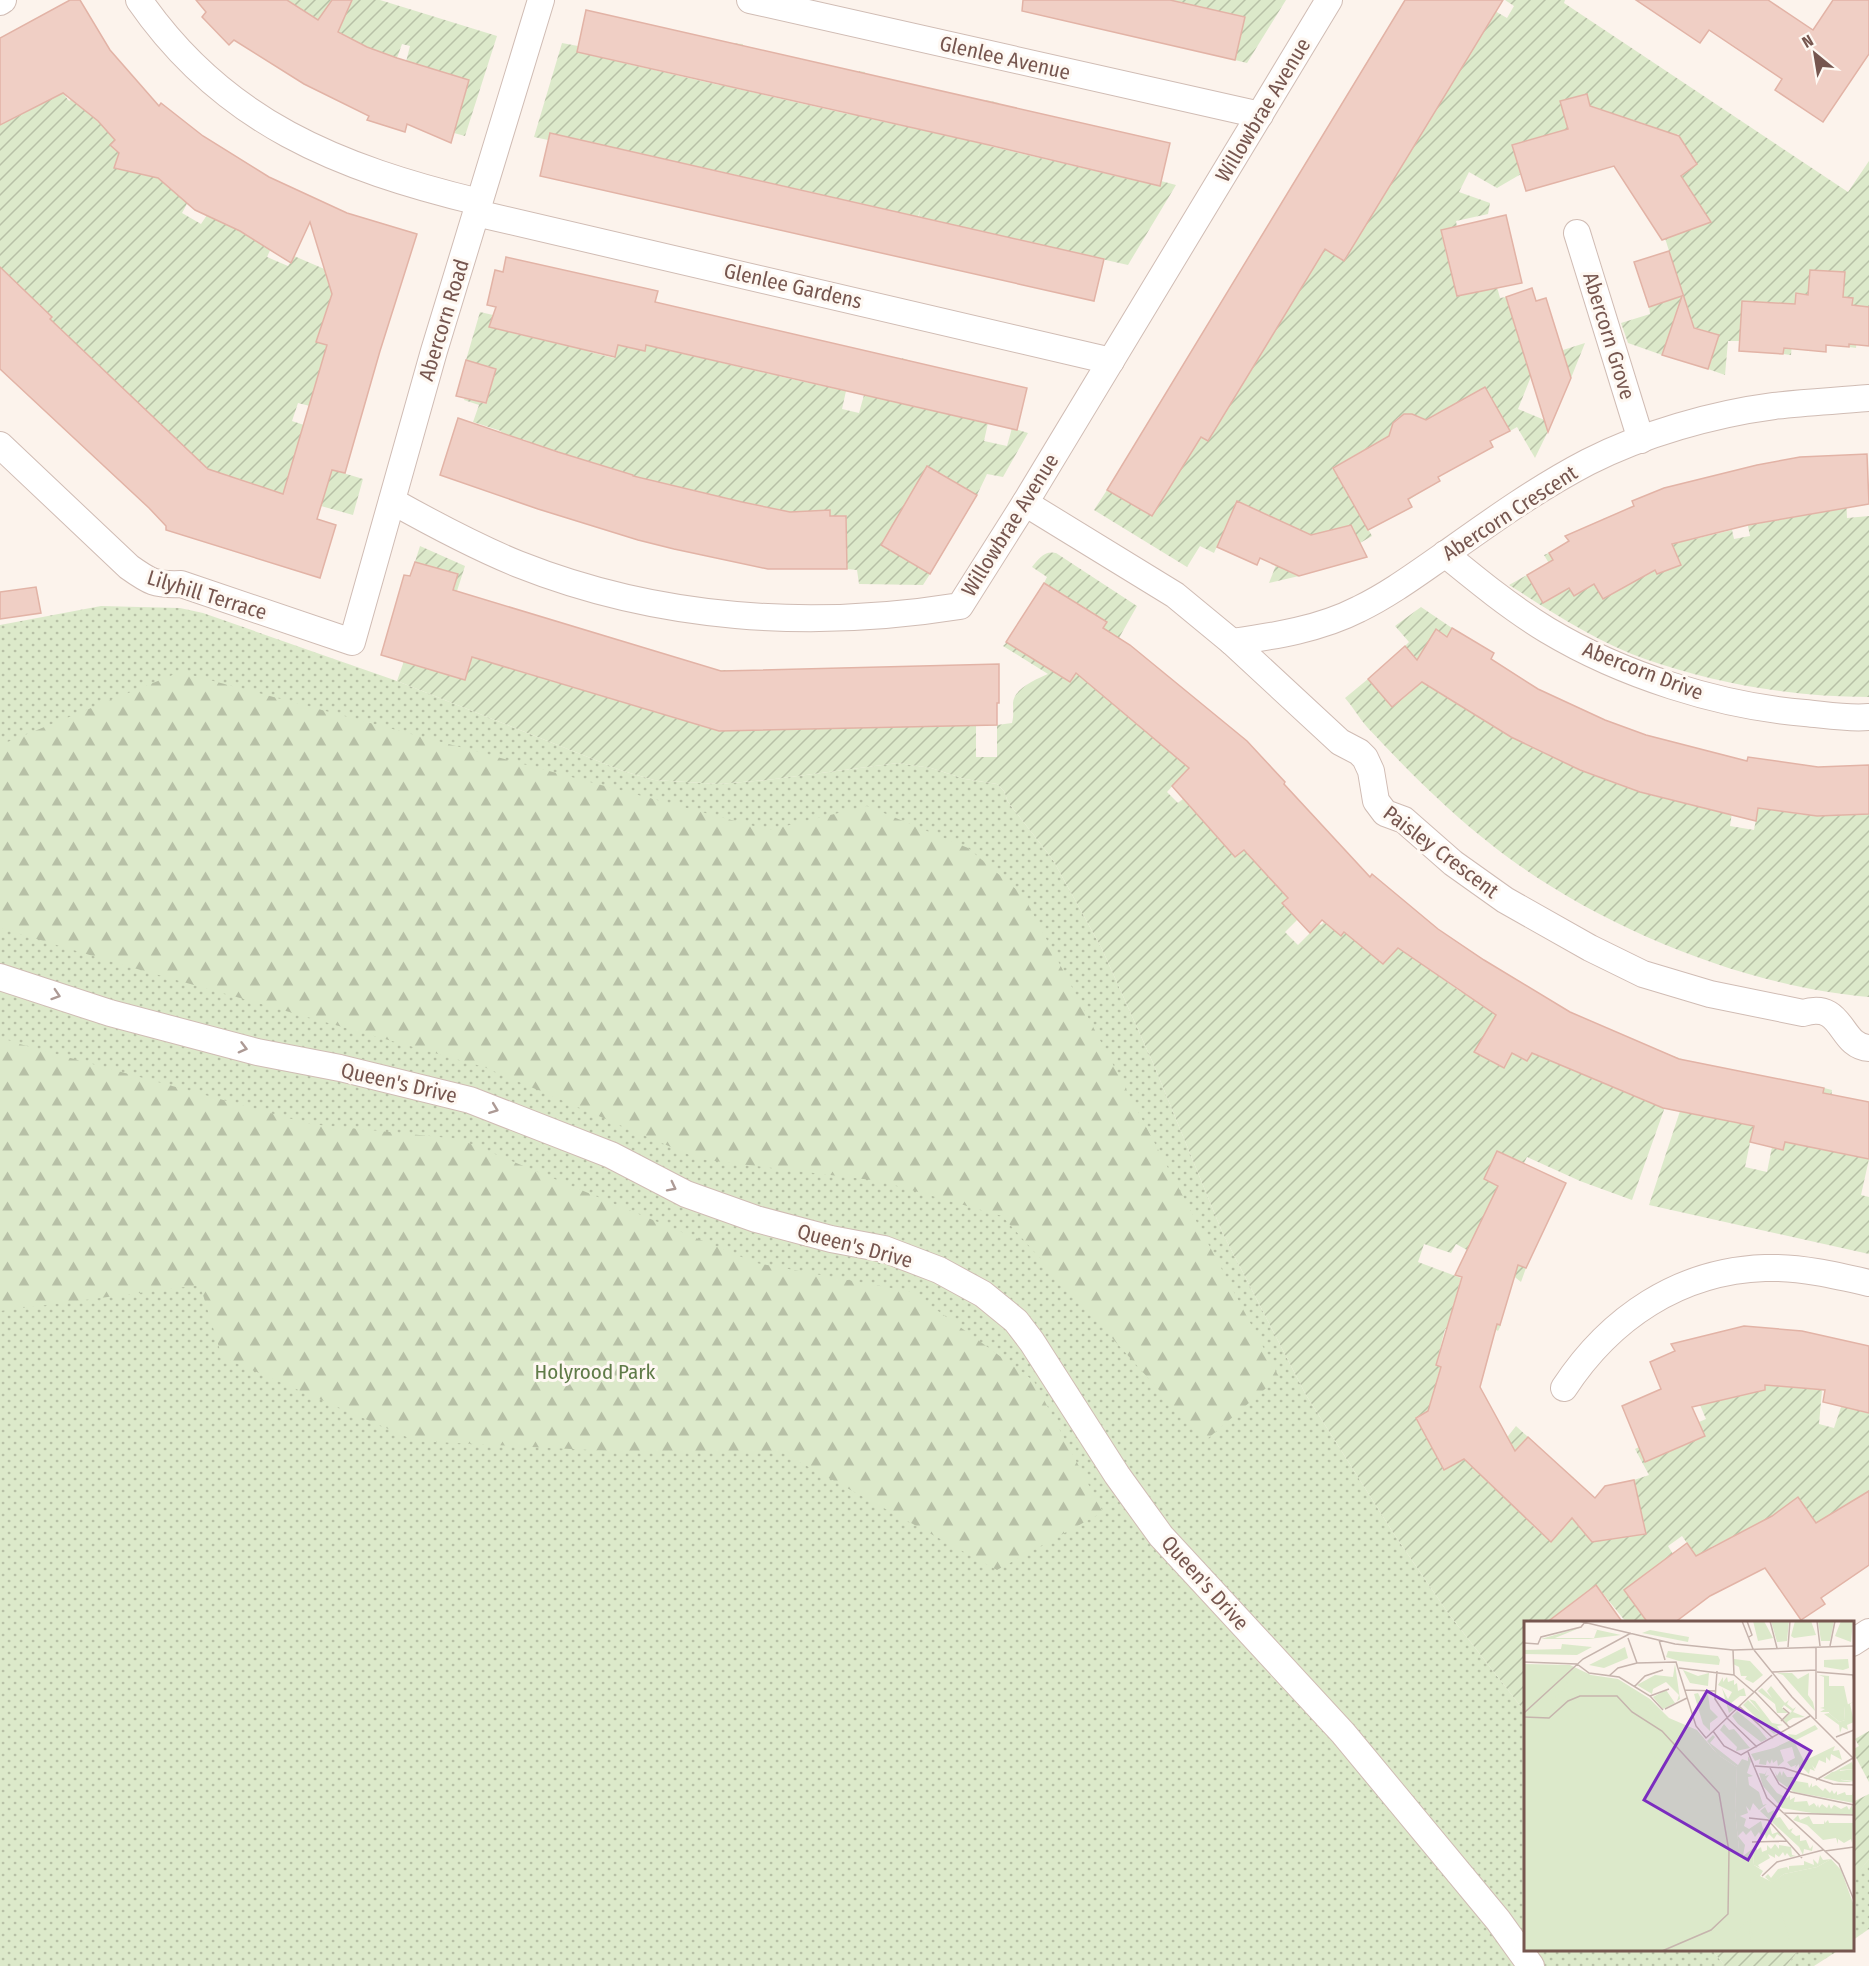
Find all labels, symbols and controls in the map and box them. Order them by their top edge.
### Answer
north arrow [1785,24,1845,84]
street label: Glenlee Avenue [937,30,1073,86]
text: N [1799,31,1817,52]
street label: Willowbrae Avenue [1210,33,1316,187]
street label: Abercorn Road [413,256,475,384]
street label: Glenlee Gardens [721,258,865,315]
street label: Abercorn Grove [1577,269,1641,403]
street label: Willowbrae Avenue [956,449,1064,601]
street label: Abercorn Crescent [1438,460,1582,566]
street label: Lilyhill Terrace [144,564,270,626]
street label: Abercorn Drive [1579,636,1707,706]
street label: Paisley Crescent [1378,800,1504,904]
one-way arrow [50,988,60,1000]
one-way arrow [238,1041,248,1054]
street label: Queen's Drive [339,1057,459,1109]
one-way arrow [488,1101,498,1114]
one-way arrow [666,1179,677,1191]
street label: Queen's Drive [795,1218,915,1274]
park label: Holyrood Park [535,1359,656,1385]
street label: Queen's Drive [1156,1530,1254,1636]
inset map [1524,1621,1854,1951]

